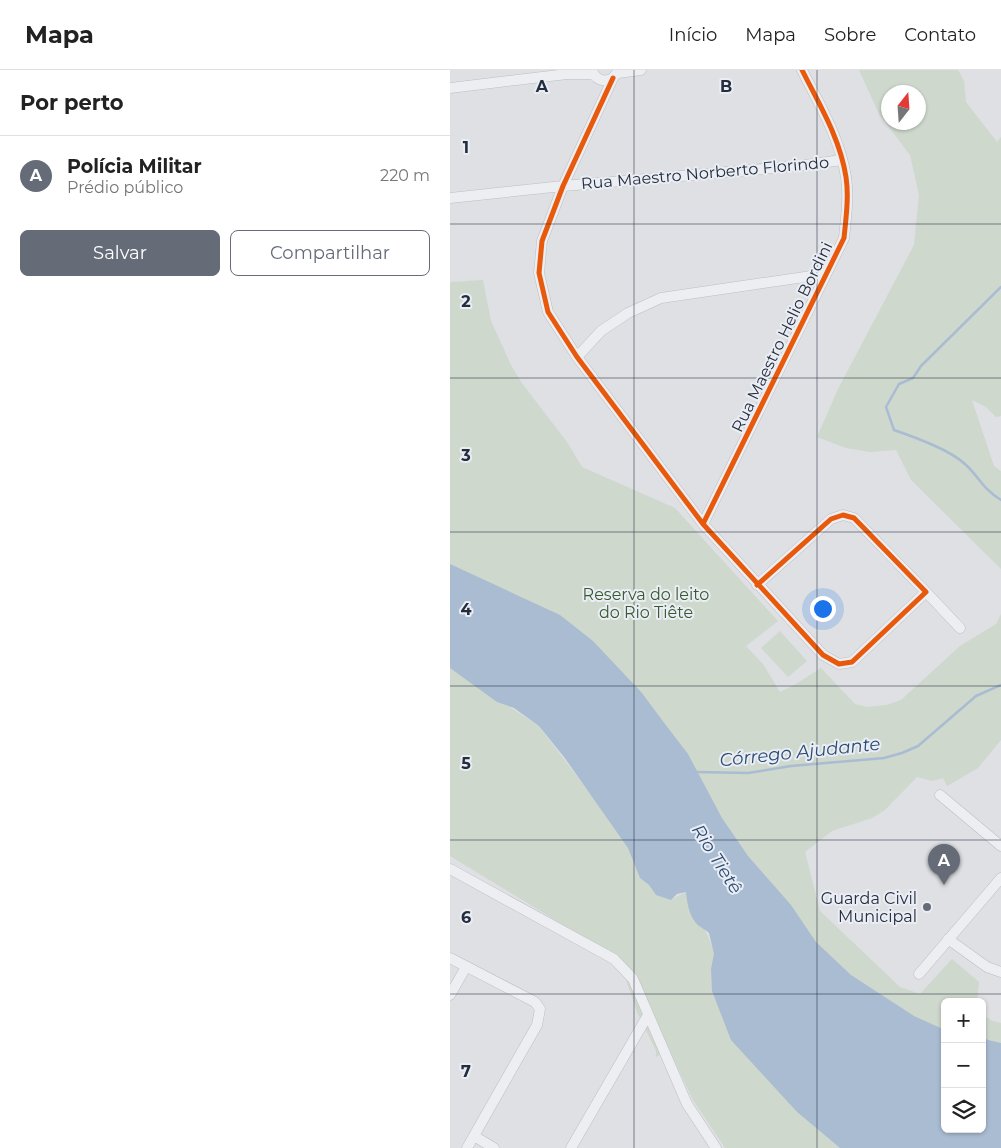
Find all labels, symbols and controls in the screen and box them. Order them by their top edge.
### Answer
text: Mapa [25,20,94,49]
text: Início [669,24,717,46]
text: Mapa [745,24,796,46]
text: Sobre [824,24,876,46]
text: Contato [904,24,976,46]
text: A [535,77,549,96]
text: B [720,77,732,96]
north arrow [881,85,926,130]
text: Por perto [20,90,124,115]
text: 1 [463,138,469,157]
street label: Rua Maestro Norberto Florindo [580,153,830,193]
text: Polícia Militar [67,155,202,178]
text: A [30,166,42,185]
text: 220 m [380,166,430,185]
text: Prédio público [67,178,183,197]
button: Salvar [20,230,220,276]
button: Compartilhar [230,230,430,276]
street label: Rua Maestro Helio Bordini [728,239,836,435]
text: 2 [461,292,471,311]
text: 3 [460,446,471,465]
park label: Reserva do leito do Rio Tiête [583,585,709,622]
your location [810,596,836,622]
text: 4 [460,600,472,619]
water label: Córrego Ajudante [719,733,882,771]
text: 5 [461,754,471,773]
water label: Rio Tietê [687,820,747,898]
pin: A [928,844,960,885]
place label: Guarda Civil Municipal [821,889,917,926]
marker: Guarda Civil Municipal [921,901,933,913]
text: 6 [461,908,471,927]
map controls [941,998,986,1133]
button: + [941,998,986,1043]
button: − [941,1043,986,1088]
text: 7 [461,1062,471,1081]
button: layers [941,1088,986,1133]

